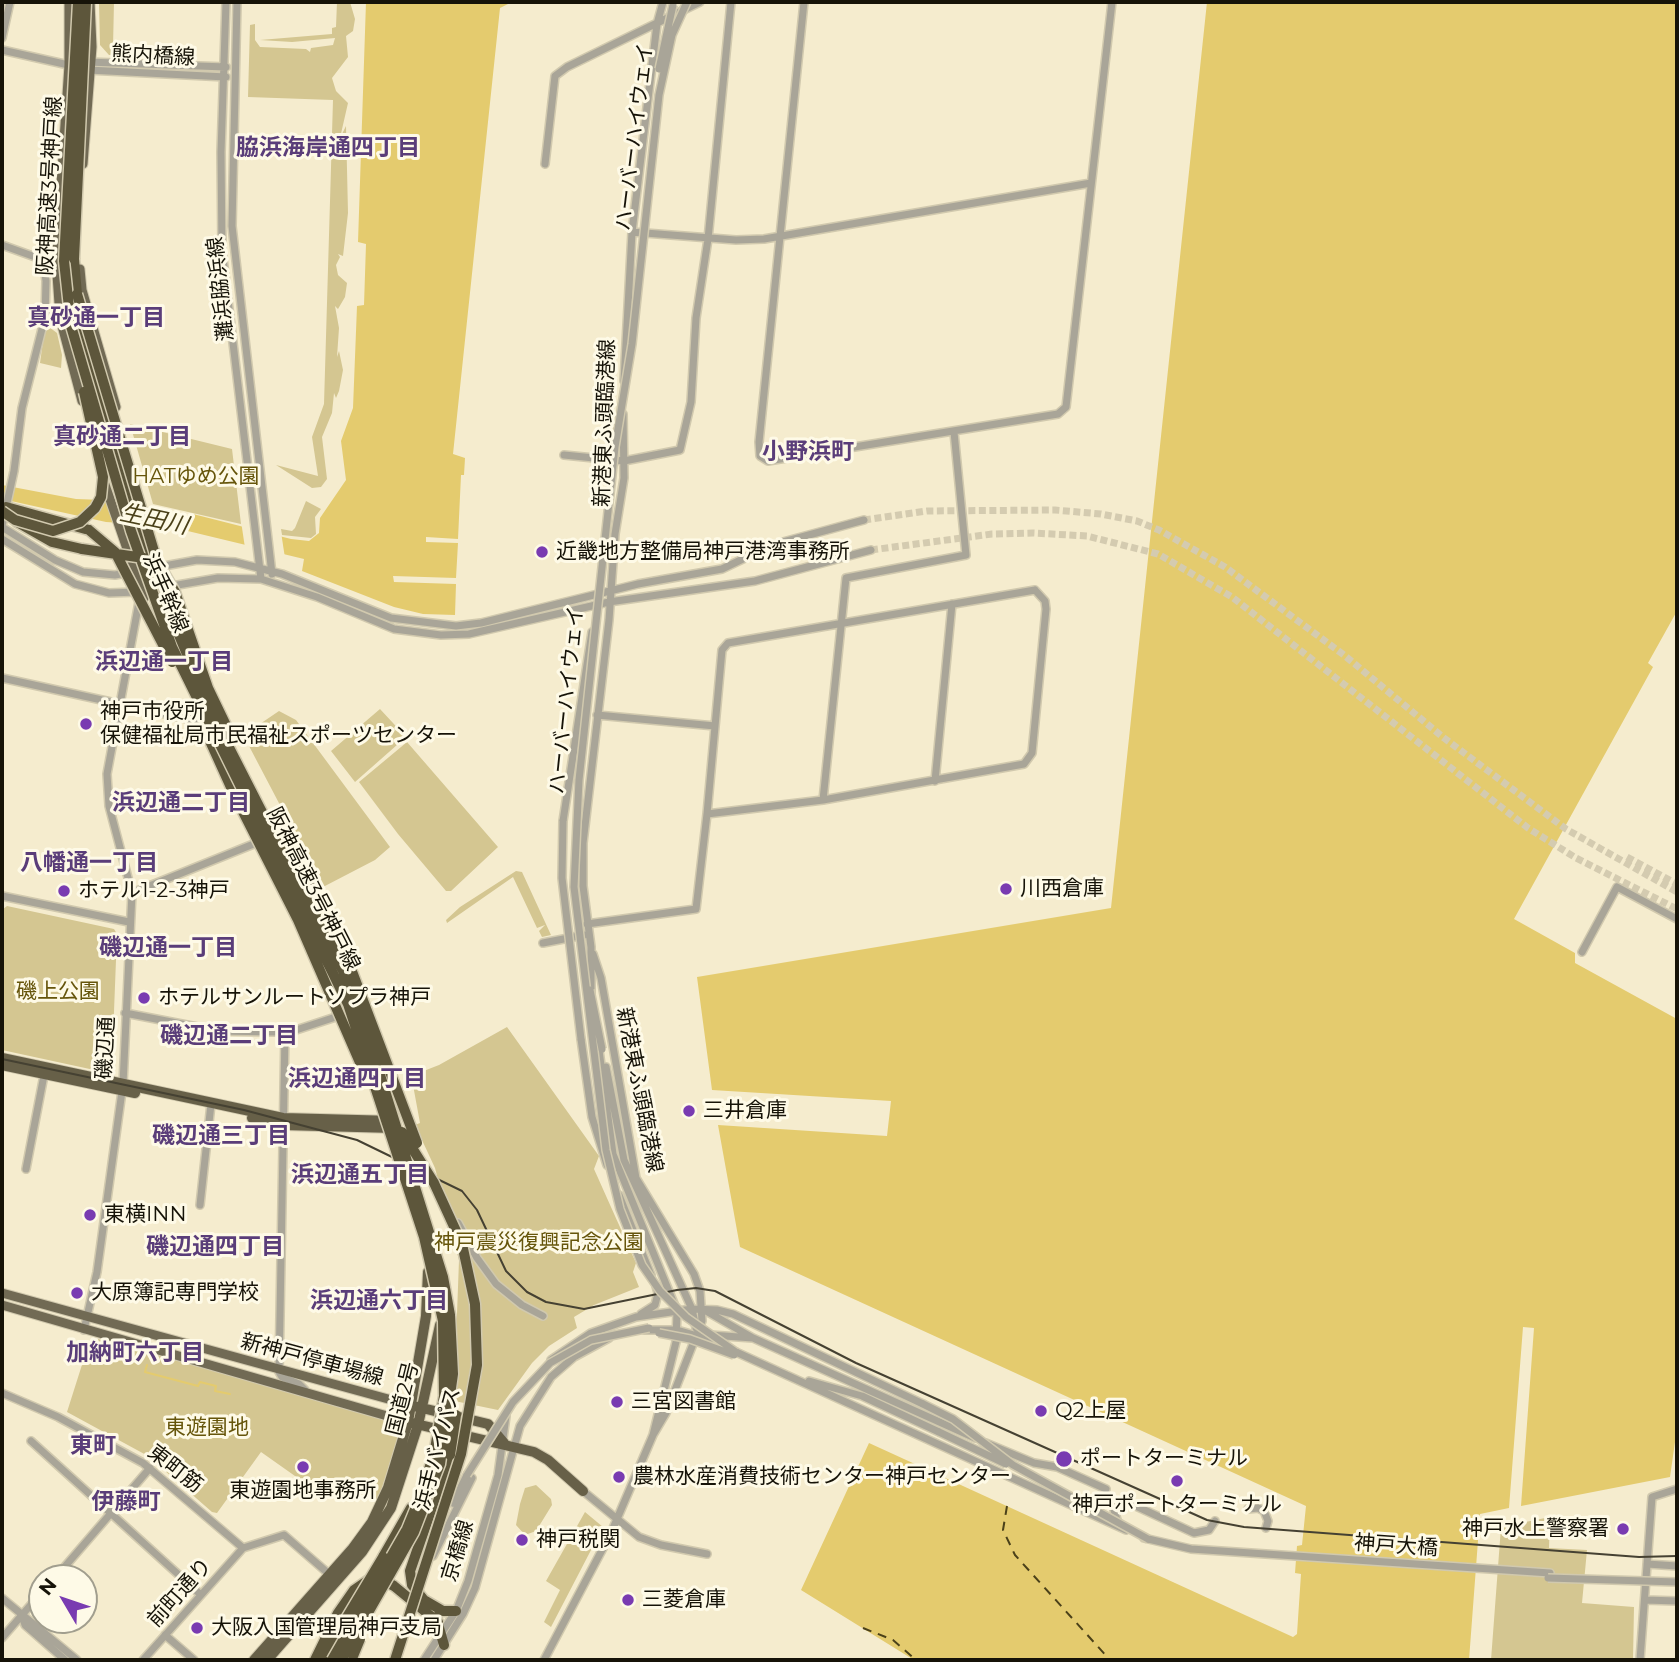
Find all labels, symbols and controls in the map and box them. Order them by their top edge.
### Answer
street label: 熊内橋線 [110,41,196,71]
street label: ハーバーハイウェイ [611,42,659,232]
street label: 阪神高速3号神戸線 [33,96,67,276]
district label: 脇浜海岸通四丁目 [236,134,420,162]
street label: 灘浜脇浜線 [203,235,239,343]
district label: 真砂通一丁目 [27,304,165,332]
street label: 新港東ふ頭臨港線 [589,339,621,507]
district label: 真砂通二丁目 [53,423,191,451]
district label: 小野浜町 [762,438,854,466]
park label: HATゆめ公園 [132,464,260,490]
water label: 生田川 [117,499,191,541]
place label: 近畿地方整備局神戸港湾事務所 [556,539,850,565]
marker: 近畿地方整備局神戸港湾事務所 [534,544,550,560]
street label: 浜手幹線 [137,549,193,637]
street label: ハーバーハイウェイ [545,605,589,795]
district label: 浜辺通一丁目 [95,648,233,676]
place label: 神戸市役所 保健福祉局市民福祉スポーツセンター [100,699,457,749]
marker: 神戸市役所 保健福祉局市民福祉スポーツセンター [78,716,94,732]
district label: 浜辺通二丁目 [112,789,250,817]
street label: 阪神高速3号神戸線 [261,803,365,975]
district label: 八幡通一丁目 [20,849,158,877]
place label: 川西倉庫 [1020,876,1104,902]
place label: ホテル1-2-3神戸 [78,878,230,904]
marker: 川西倉庫 [998,881,1014,897]
marker: ホテル1-2-3神戸 [56,883,72,899]
district label: 磯辺通一丁目 [99,934,237,962]
park label: 磯上公園 [16,979,100,1005]
place label: ホテルサンルートソプラ神戸 [158,985,431,1011]
marker: ホテルサンルートソプラ神戸 [136,990,152,1006]
street label: 新港東ふ頭臨港線 [611,1005,667,1175]
street label: 磯辺通 [92,1016,120,1080]
district label: 磯辺通二丁目 [160,1022,298,1050]
district label: 浜辺通四丁目 [288,1065,426,1093]
place label: 三井倉庫 [703,1098,787,1124]
marker: 三井倉庫 [681,1103,697,1119]
district label: 磯辺通三丁目 [152,1122,290,1150]
district label: 浜辺通五丁目 [291,1161,429,1189]
place label: 東横INN [104,1202,186,1228]
marker: 東横INN [82,1207,98,1223]
park label: 神戸震災復興記念公園 [434,1230,644,1256]
district label: 磯辺通四丁目 [146,1233,284,1261]
place label: 大原簿記専門学校 [91,1280,259,1306]
marker: 大原簿記専門学校 [69,1285,85,1301]
district label: 浜辺通六丁目 [310,1287,448,1315]
street label: 新神戸停車場線 [238,1329,386,1391]
district label: 加納町六丁目 [66,1339,204,1367]
street label: 国道2号 [382,1360,424,1438]
street label: 浜手バイパス [410,1385,466,1513]
place label: 三宮図書館 [631,1389,736,1415]
marker: 三宮図書館 [609,1394,625,1410]
place label: Q2上屋 [1055,1398,1126,1424]
marker: Q2上屋 [1033,1403,1049,1419]
park label: 東遊園地 [165,1415,249,1441]
district label: 東町 [70,1432,116,1460]
street label: 東町筋 [142,1440,208,1498]
place label: ポートターミナル [1080,1446,1248,1472]
marker: ポートターミナル [1054,1449,1074,1469]
marker: 東遊園地事務所 [295,1459,311,1475]
place label: 農林水産消費技術センター神戸センター [633,1464,1011,1490]
marker: 農林水産消費技術センター神戸センター [611,1469,627,1485]
marker: 神戸ポートターミナル [1169,1473,1185,1489]
place label: 東遊園地事務所 [230,1478,376,1504]
district label: 伊藤町 [92,1488,160,1516]
place label: 神戸ポートターミナル [1072,1492,1282,1518]
place label: 神戸水上警察署 [1462,1516,1609,1542]
street label: 京橋線 [437,1517,479,1585]
marker: 神戸水上警察署 [1615,1521,1631,1537]
place label: 神戸税関 [536,1527,620,1553]
street label: 神戸大橋 [1353,1531,1439,1561]
marker: 神戸税関 [514,1532,530,1548]
street label: 前町通り [143,1553,217,1633]
north arrow [28,1564,98,1634]
text: N [34,1574,62,1600]
place label: 三菱倉庫 [642,1587,726,1613]
marker: 三菱倉庫 [620,1592,636,1608]
place label: 大阪入国管理局神戸支局 [211,1615,442,1641]
marker: 大阪入国管理局神戸支局 [189,1620,205,1636]

